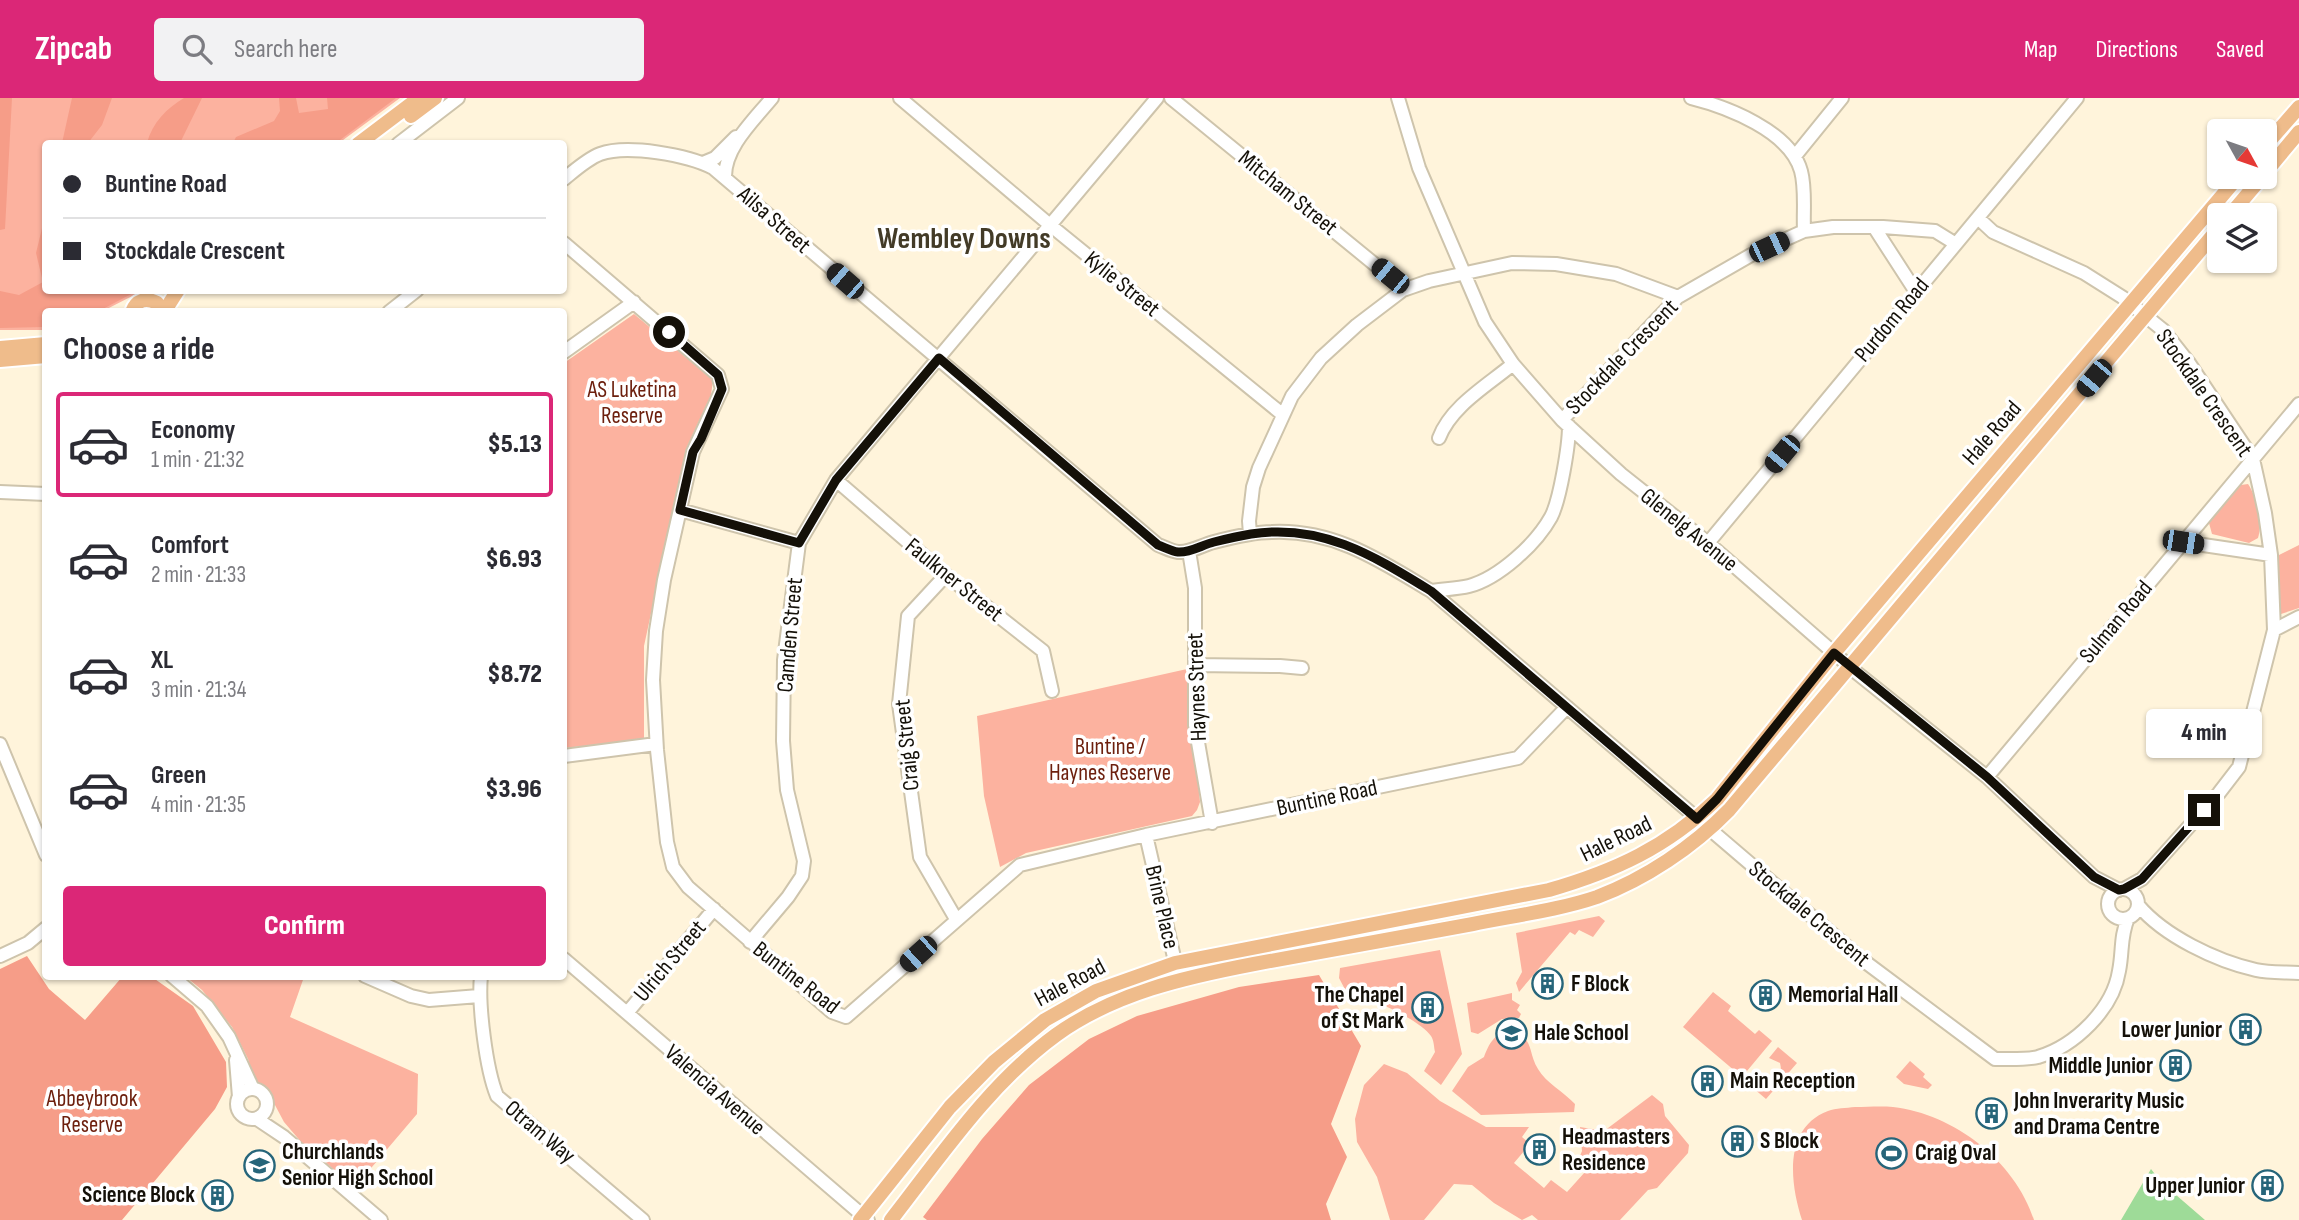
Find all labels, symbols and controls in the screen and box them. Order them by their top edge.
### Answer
search box [154,18,644,81]
text: Zipcab [35,29,112,69]
icon: search [178,30,216,68]
text: Search here [234,34,337,65]
text: Map [2024,35,2057,64]
text: Directions [2095,35,2178,64]
text: Saved [2216,35,2264,64]
north arrow [2207,119,2277,189]
map controls [2207,119,2277,273]
street label: Mitcham Street [1233,144,1343,242]
text: Buntine Road [105,169,227,200]
street label: Ailsa Street [731,180,816,259]
button: layers [2207,203,2277,273]
district label: Wembley Downs [877,221,1051,257]
car [1746,229,1793,265]
text: Stockdale Crescent [105,236,285,267]
street label: Kylie Street [1079,245,1165,323]
car [1368,255,1413,297]
car [823,259,868,303]
street label: Purdom Road [1849,272,1935,368]
street label: Stockdale Crescent [1560,293,1684,421]
route start [653,316,685,348]
street label: Stockdale Crescent [2150,324,2258,462]
text: Choose a ride [63,330,215,369]
car [2073,355,2116,401]
park label: AS Luketina Reserve [586,376,677,430]
street label: Hale Road [1956,395,2028,471]
icon: car [67,413,130,476]
text: Economy [151,415,235,446]
text: $5.13 [488,429,542,460]
car [1761,431,1804,477]
text: 1 min · 21:32 [151,446,245,474]
street label: Glenelg Avenue [1635,482,1743,578]
icon: car [67,528,130,591]
car [2161,528,2206,556]
text: Comfort [151,530,229,561]
street label: Faulkner Street [899,532,1009,628]
text: $6.93 [485,544,542,575]
text: 2 min · 21:33 [151,561,246,589]
street label: Sulman Road [2073,575,2159,669]
street label: Camden Street [771,576,809,694]
street label: Haynes Street [1181,632,1213,742]
icon: car [67,643,130,706]
text: XL [151,645,173,676]
text: $8.72 [487,659,542,690]
text: 3 min · 21:34 [151,676,246,704]
street label: Craig Street [888,698,926,792]
callout: 4 min [2146,708,2262,758]
text: 4 min [2181,719,2227,747]
park label: Buntine / Haynes Reserve [1049,733,1171,787]
icon: car [67,758,130,821]
text: Green [151,760,206,791]
text: $3.96 [485,774,542,805]
street label: Buntine Road [1274,774,1380,822]
text: 4 min · 21:35 [151,791,246,819]
route end [2188,794,2220,826]
street label: Hale Road [1576,810,1656,868]
street label: Stockdale Crescent [1743,855,1875,973]
street label: Brine Place [1139,862,1185,952]
button: Confirm [63,886,546,966]
street label: Ulrich Street [628,915,712,1007]
car [896,932,941,976]
street label: Buntine Road [747,936,845,1020]
street label: Hale Road [1030,953,1110,1013]
building icon: F Block [1531,967,1565,1001]
place label: F Block [1571,970,1630,998]
building icon: Memorial Hall [1748,978,1782,1012]
place label: The Chapel of St Mark [1315,981,1404,1035]
place label: Memorial Hall [1788,981,1898,1009]
building icon: The Chapel of St Mark [1410,991,1444,1025]
building icon: Lower Junior [2228,1013,2262,1047]
school or university icon: Hale School [1494,1016,1528,1050]
place label: Lower Junior [2122,1016,2222,1044]
place label: Hale School [1534,1019,1629,1047]
street label: Valencia Avenue [659,1039,771,1141]
building icon: Middle Junior [2159,1049,2193,1083]
place label: Middle Junior [2048,1052,2153,1080]
building icon: Main Reception [1690,1064,1724,1098]
place label: Main Reception [1730,1067,1855,1095]
park label: Abbeybrook Reserve [46,1085,138,1139]
place label: John Inverarity Music and Drama Centre [2013,1087,2185,1141]
street label: Otram Way [499,1094,581,1170]
building icon: John Inverarity Music and Drama Centre [1974,1097,2008,1131]
place label: Headmasters Residence [1562,1123,1670,1177]
building icon: S Block [1720,1124,1754,1158]
place label: S Block [1760,1127,1819,1155]
building icon: Headmasters Residence [1522,1133,1556,1167]
sports icon: Craig Oval [1875,1136,1909,1170]
place label: Churchlands Senior High School [282,1138,433,1192]
place label: Craig Oval [1915,1139,1996,1167]
school or university icon: Churchlands Senior High School [242,1148,276,1182]
building icon: Upper Junior [2251,1169,2285,1203]
place label: Upper Junior [2145,1172,2245,1200]
building icon: Science Block [201,1178,235,1212]
place label: Science Block [82,1181,195,1209]

